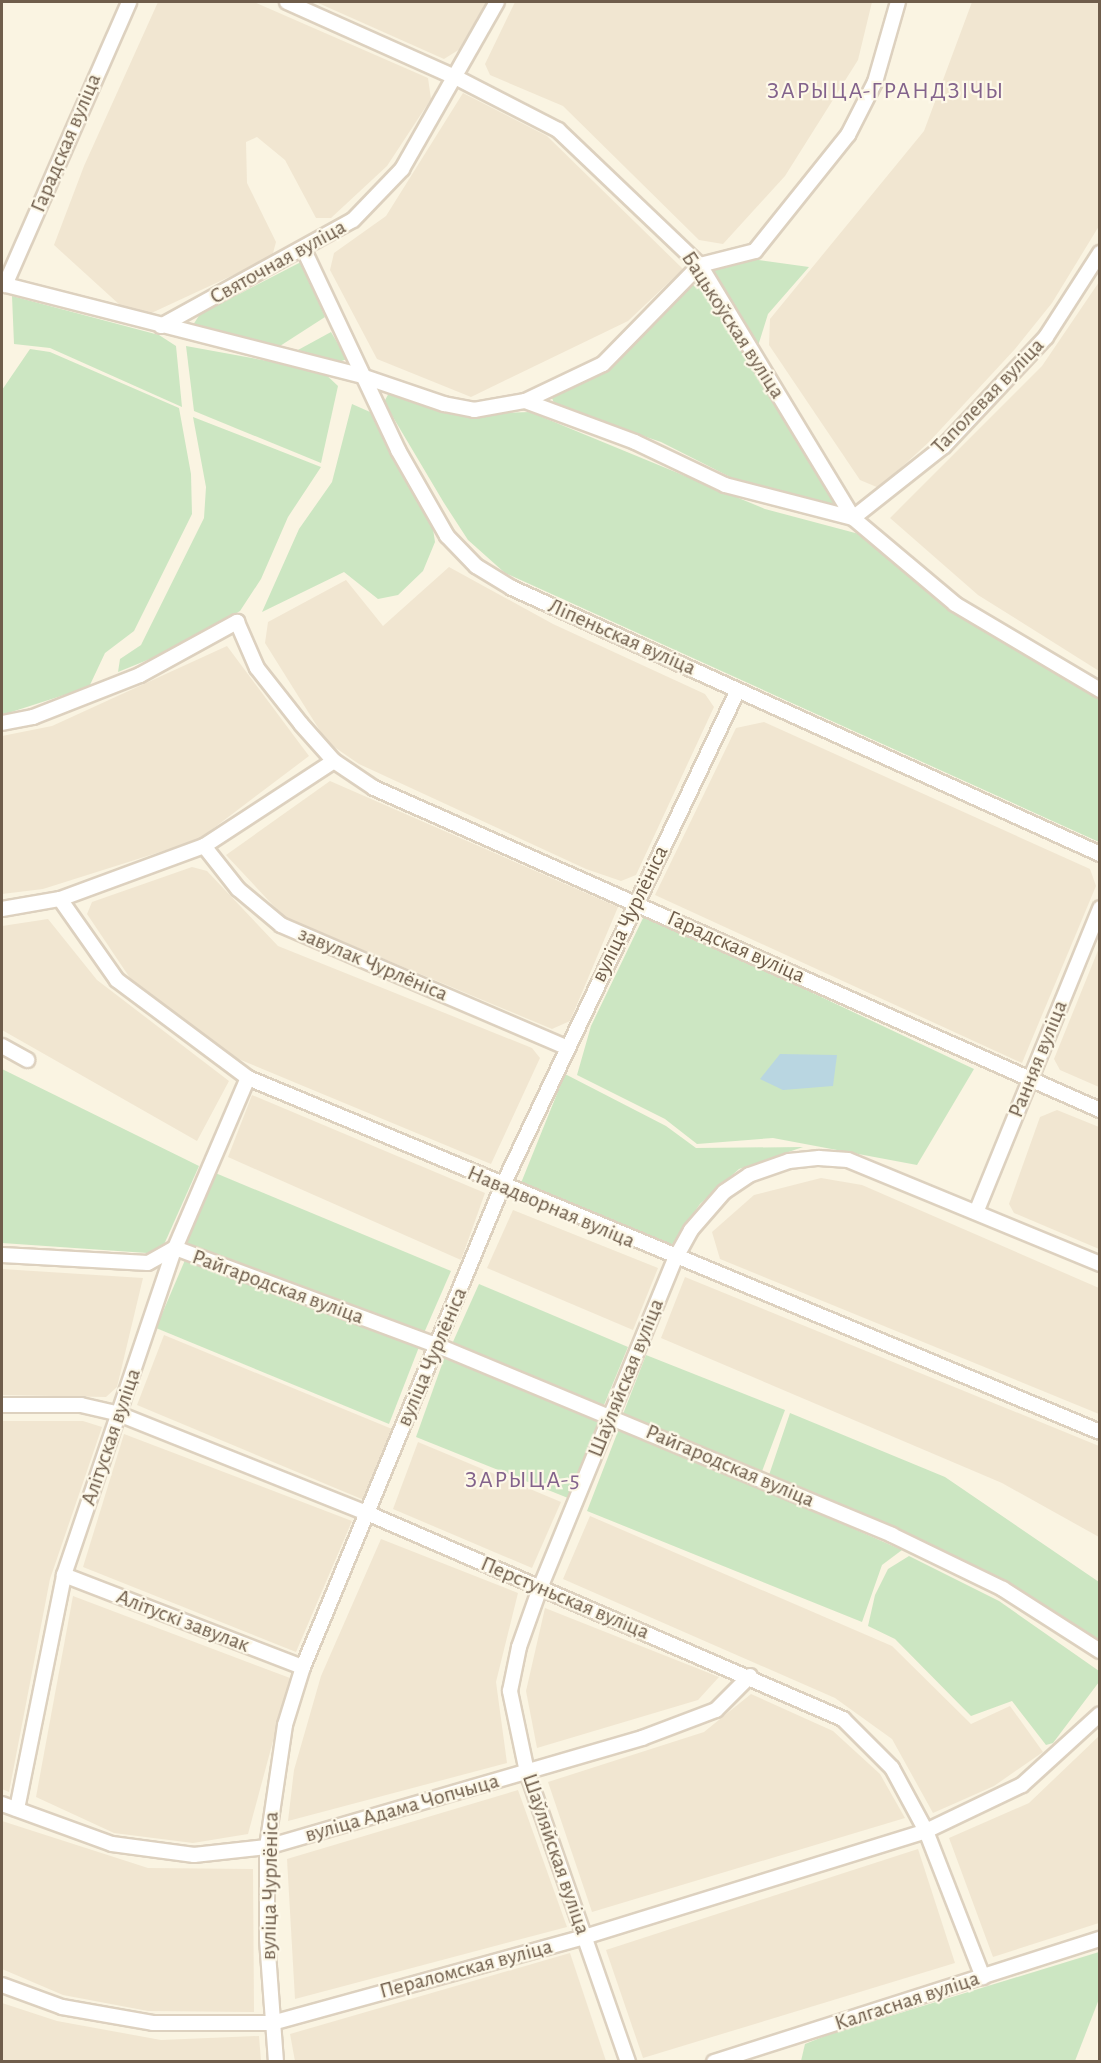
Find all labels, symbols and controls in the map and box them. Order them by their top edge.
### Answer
street label: Гарадская вуліца [25,70,107,216]
district label: ЗАРЫЦА-ГРАНДЗІЧЫ [767,78,1005,106]
street label: Святочная вуліца [205,214,351,310]
street label: Бацькоўская вуліца [675,246,791,404]
street label: Таполевая вуліца [926,332,1050,460]
street label: Ліпеньская вуліца [544,593,700,681]
street label: вуліца Чурлёніса [586,842,674,986]
street label: Гарадская вуліца [663,905,809,989]
street label: завулак Чурлёніса [294,921,452,1007]
street label: Ранняя вуліца [1002,996,1074,1122]
street label: Навадворная вуліца [463,1160,639,1254]
street label: Райгародская вуліца [188,1244,368,1330]
street label: вуліца Чурлёніса [391,1284,473,1430]
street label: Шаўляйская вуліца [582,1295,670,1461]
street label: Алітуская вуліца [75,1365,147,1509]
street label: Райгародская вуліца [641,1418,819,1514]
district label: ЗАРЫЦА-5 [465,1467,581,1495]
street label: Перстуньская вуліца [477,1551,653,1645]
street label: Алітускі завулак [113,1583,253,1659]
street label: вуліца Адама Чопчыца [302,1768,502,1848]
street label: Шаўляйская вуліца [516,1770,596,1938]
street label: вуліца Чурлёніса [256,1812,284,1960]
street label: Пераломская вуліца [377,1933,555,2005]
street label: Калгасная вуліца [831,1965,983,2037]

